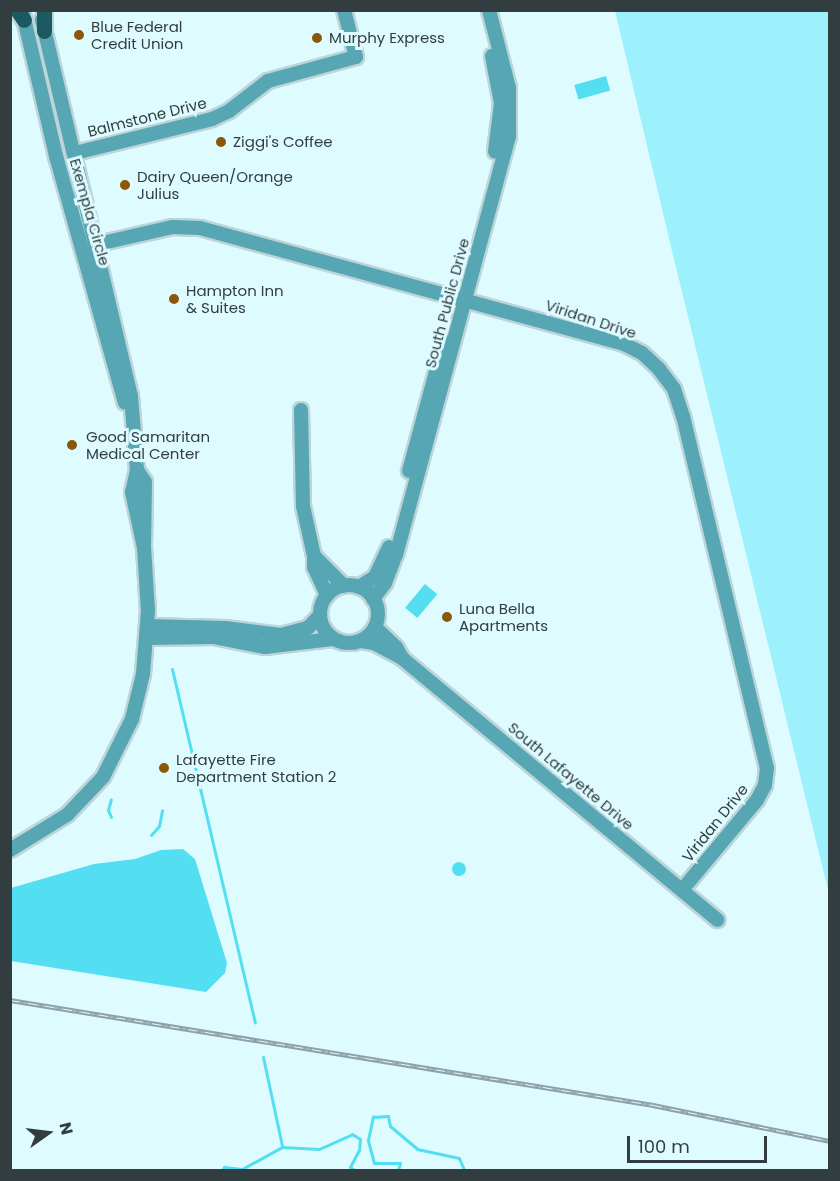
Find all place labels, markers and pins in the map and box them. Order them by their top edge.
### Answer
place label: Blue Federal Credit Union [91,17,183,52]
marker: Blue Federal Credit Union [72,28,86,42]
place label: Murphy Express [329,29,445,47]
marker: Murphy Express [310,31,324,45]
place label: Ziggi's Coffee [233,133,333,151]
marker: Ziggi's Coffee [214,135,228,149]
place label: Dairy Queen/Orange Julius [137,167,293,202]
marker: Dairy Queen/Orange Julius [118,178,132,192]
place label: Hampton Inn & Suites [186,281,284,316]
marker: Hampton Inn & Suites [167,292,181,306]
place label: Good Samaritan Medical Center [86,427,210,462]
marker: Good Samaritan Medical Center [63,436,81,454]
place label: Luna Bella Apartments [459,599,548,634]
marker: Luna Bella Apartments [440,610,454,624]
place label: Lafayette Fire Department Station 2 [176,750,336,785]
marker: Lafayette Fire Department Station 2 [157,761,171,775]

